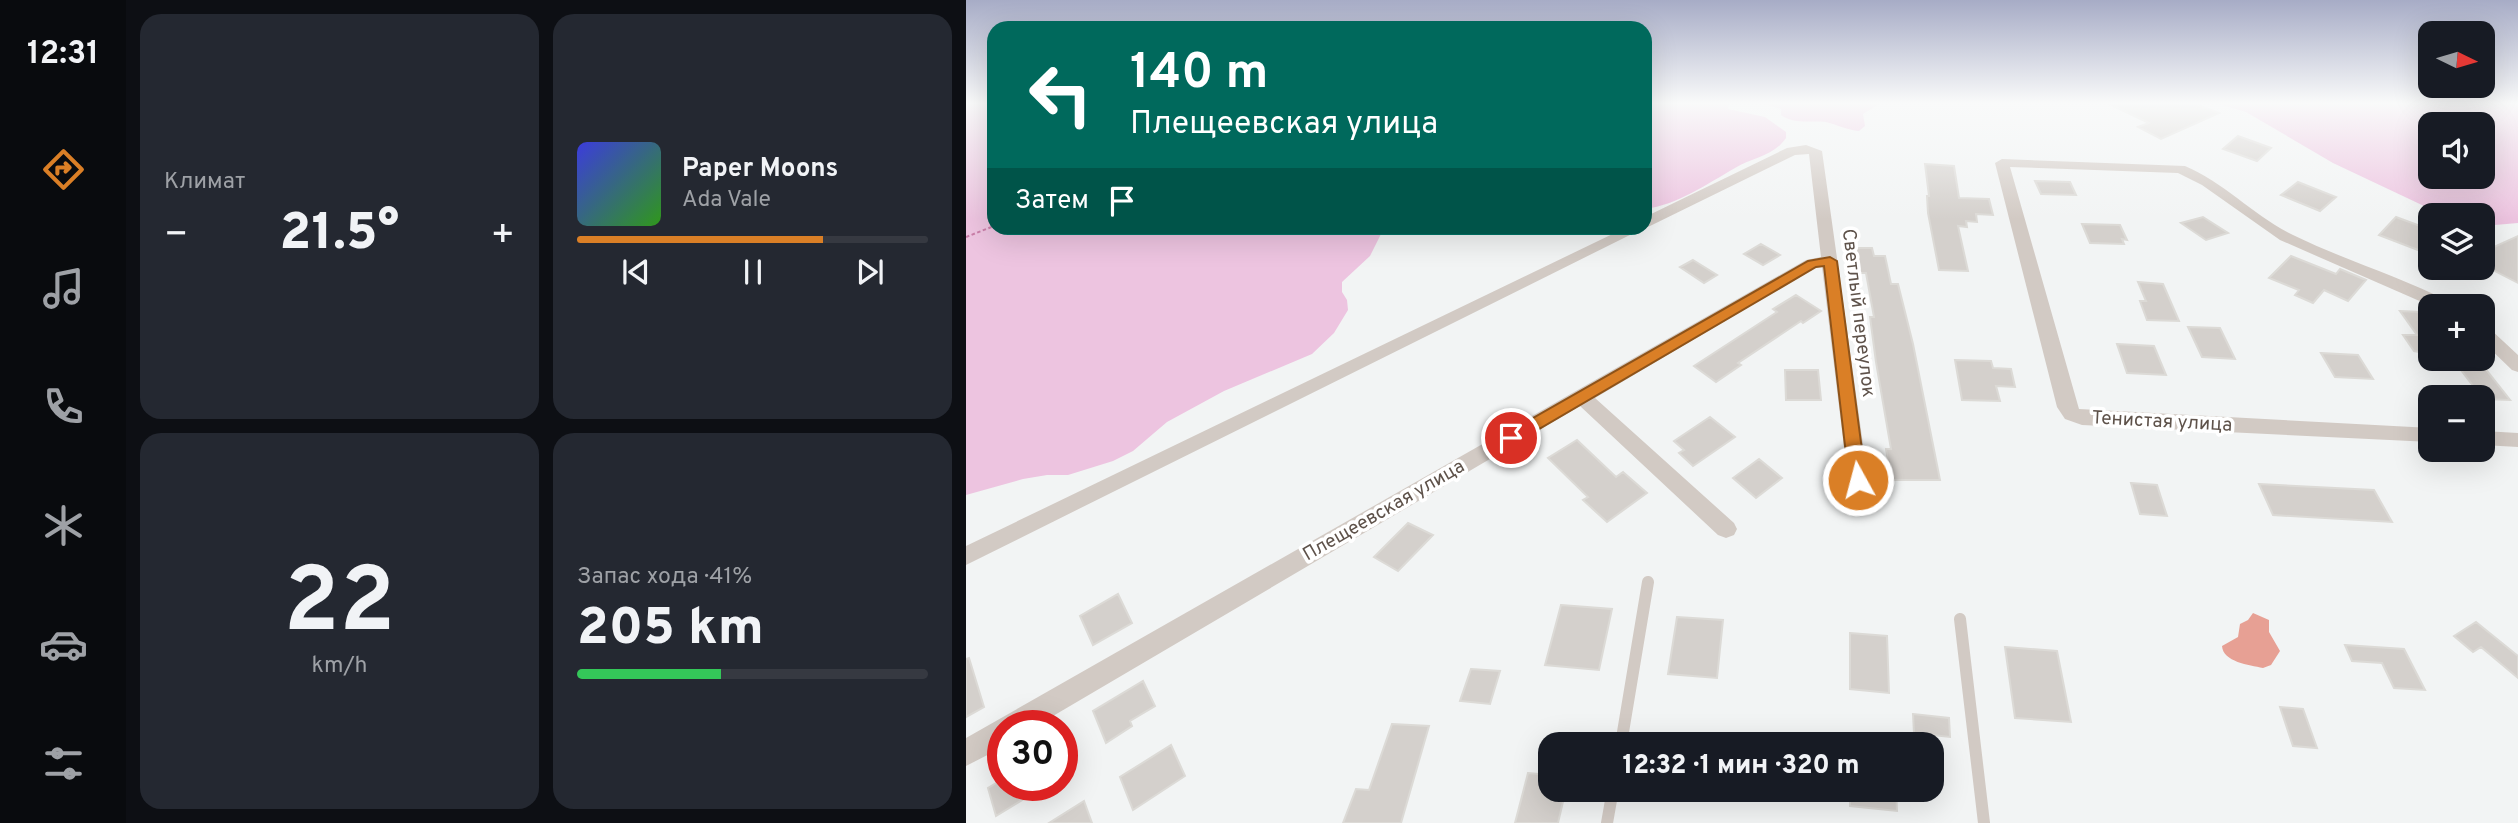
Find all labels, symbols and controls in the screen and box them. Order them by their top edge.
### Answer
north arrow [2418,21,2496,98]
map controls [2418,21,2495,462]
text: 12:31 [27,35,99,75]
text: 140 m [1130,44,1269,106]
icon: left [1015,49,1106,140]
text: Плещеевская улица [1130,105,1438,145]
button: sound [2418,112,2495,189]
icon: directions [39,145,88,194]
text: Paper Moons [682,153,838,186]
text: Климат [164,168,245,197]
icon: arrive [1103,182,1141,220]
text: Затем [1015,185,1089,218]
text: Ada Vale [682,186,771,215]
text: 21.5° [280,202,399,268]
button: layers [2418,203,2495,280]
text: − [164,212,189,261]
text: + [490,212,515,261]
street label: Светлый переулок [1836,227,1880,399]
icon: previous [617,253,655,291]
icon: pause [734,253,772,291]
icon: next [851,253,889,291]
icon: music [39,264,88,313]
button: + [2418,294,2495,371]
icon: phone [39,382,88,431]
button: − [2418,385,2495,462]
street label: Тенистая улица [2091,406,2233,438]
pin [1481,408,1541,468]
icon: arrive [1492,419,1530,457]
position arrow [1821,443,1895,517]
street label: Плещеевская улица [1299,455,1469,567]
icon: climate [39,501,88,550]
text: 22 [284,549,395,664]
text: Запас хода · 41% [577,563,752,592]
text: 205 km [577,597,764,663]
icon: car [39,620,88,669]
text: km/h [312,652,367,681]
speed limit sign: 30 [987,710,1078,801]
icon: filters [39,739,88,788]
text: 12:32 · 1 мин · 320 m [1623,750,1859,783]

